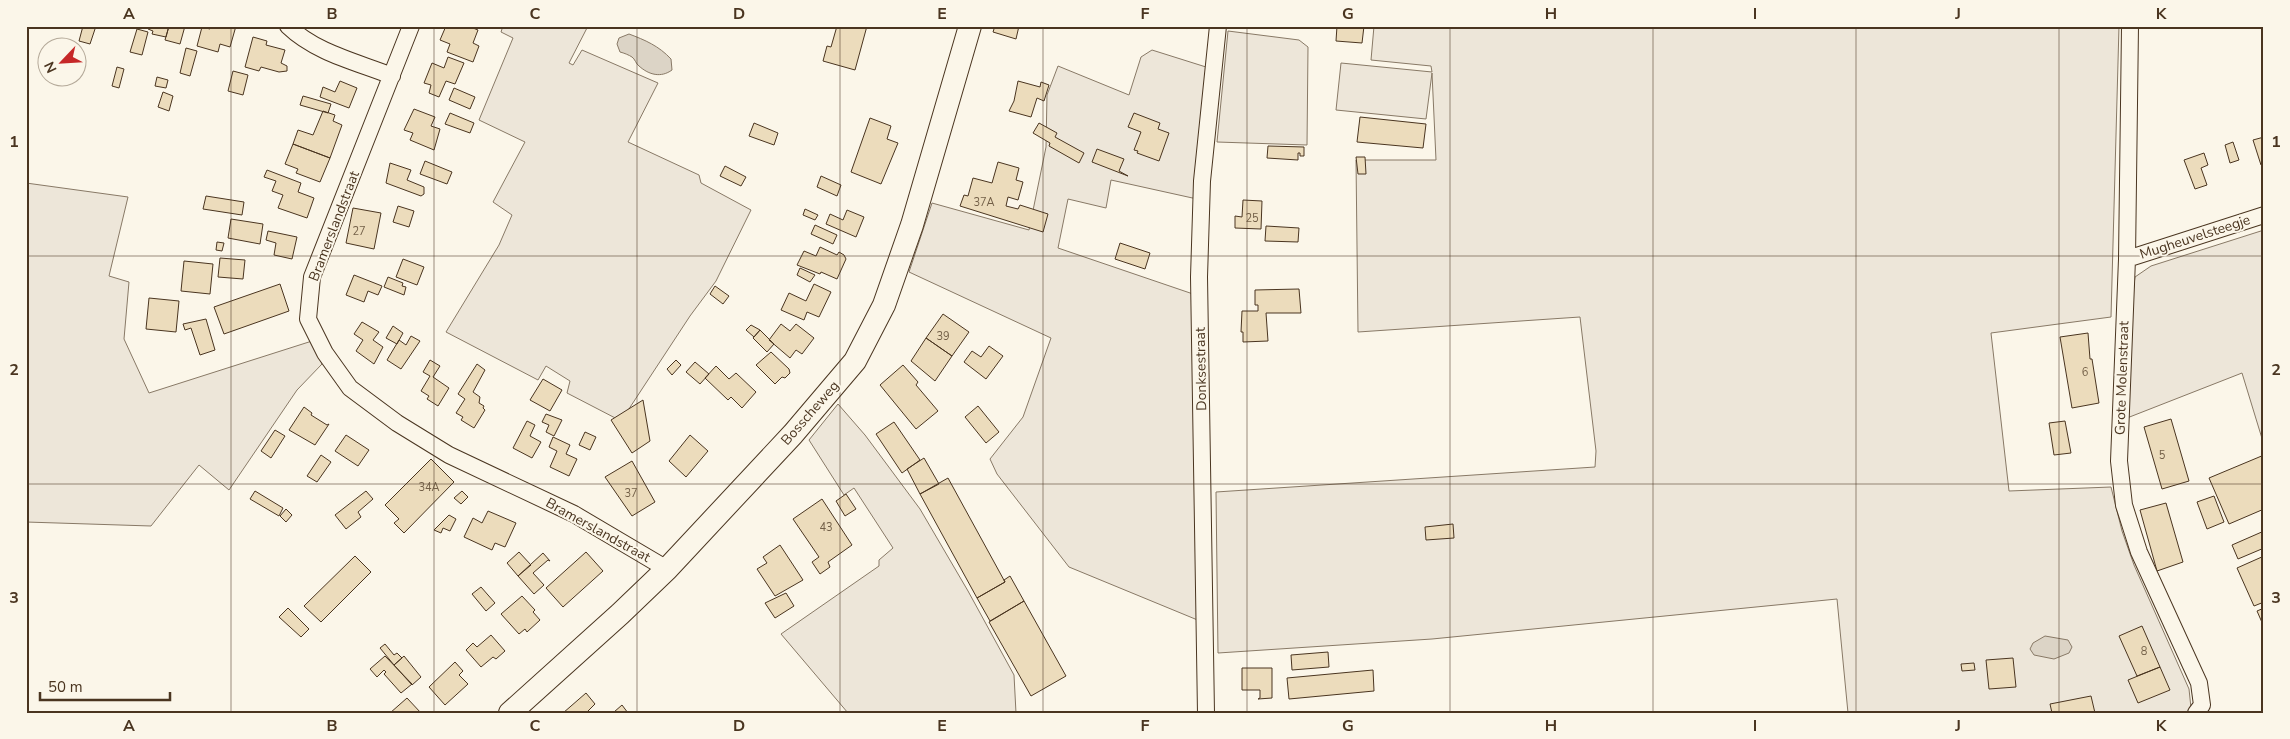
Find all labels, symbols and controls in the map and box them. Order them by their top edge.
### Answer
text: A [123,3,135,25]
text: B [326,3,338,25]
text: C [530,3,541,25]
text: D [733,3,745,25]
text: E [937,3,947,25]
text: F [1141,3,1150,25]
text: G [1342,3,1354,25]
text: H [1545,3,1557,25]
text: I [1753,3,1757,25]
text: J [1954,3,1961,25]
text: K [2156,3,2168,25]
north arrow [38,38,88,88]
text: N [40,59,61,76]
text: 1 [9,131,19,153]
text: 1 [2271,131,2281,153]
street label: Bramerslandstraat [304,168,364,284]
house number: 37A [973,195,995,210]
street label: Mugheuvelsteegje [2137,210,2253,264]
house number: 25 [1245,211,1259,226]
house number: 27 [352,224,366,239]
street label: Grote Molenstraat [2111,321,2133,435]
street label: Donksestraat [1191,327,1211,411]
house number: 39 [936,329,950,344]
text: 2 [9,359,19,381]
text: 2 [2271,359,2281,381]
house number: 6 [2082,365,2089,380]
street label: Bosscheweg [777,377,843,449]
house number: 5 [2159,448,2166,463]
house number: 34A [418,480,440,495]
house number: 37 [624,486,638,501]
street label: Bramerslandstraat [542,493,654,567]
house number: 43 [819,520,833,535]
text: 3 [9,587,19,609]
text: 3 [2271,587,2281,609]
house number: 8 [2141,644,2148,659]
scale bar [40,669,170,701]
text: 50 m [48,677,83,697]
text: A [123,715,135,737]
text: B [326,715,338,737]
text: C [530,715,541,737]
text: D [733,715,745,737]
text: E [937,715,947,737]
text: F [1141,715,1150,737]
text: G [1342,715,1354,737]
text: H [1545,715,1557,737]
text: I [1753,715,1757,737]
text: J [1954,715,1961,737]
text: K [2156,715,2168,737]

